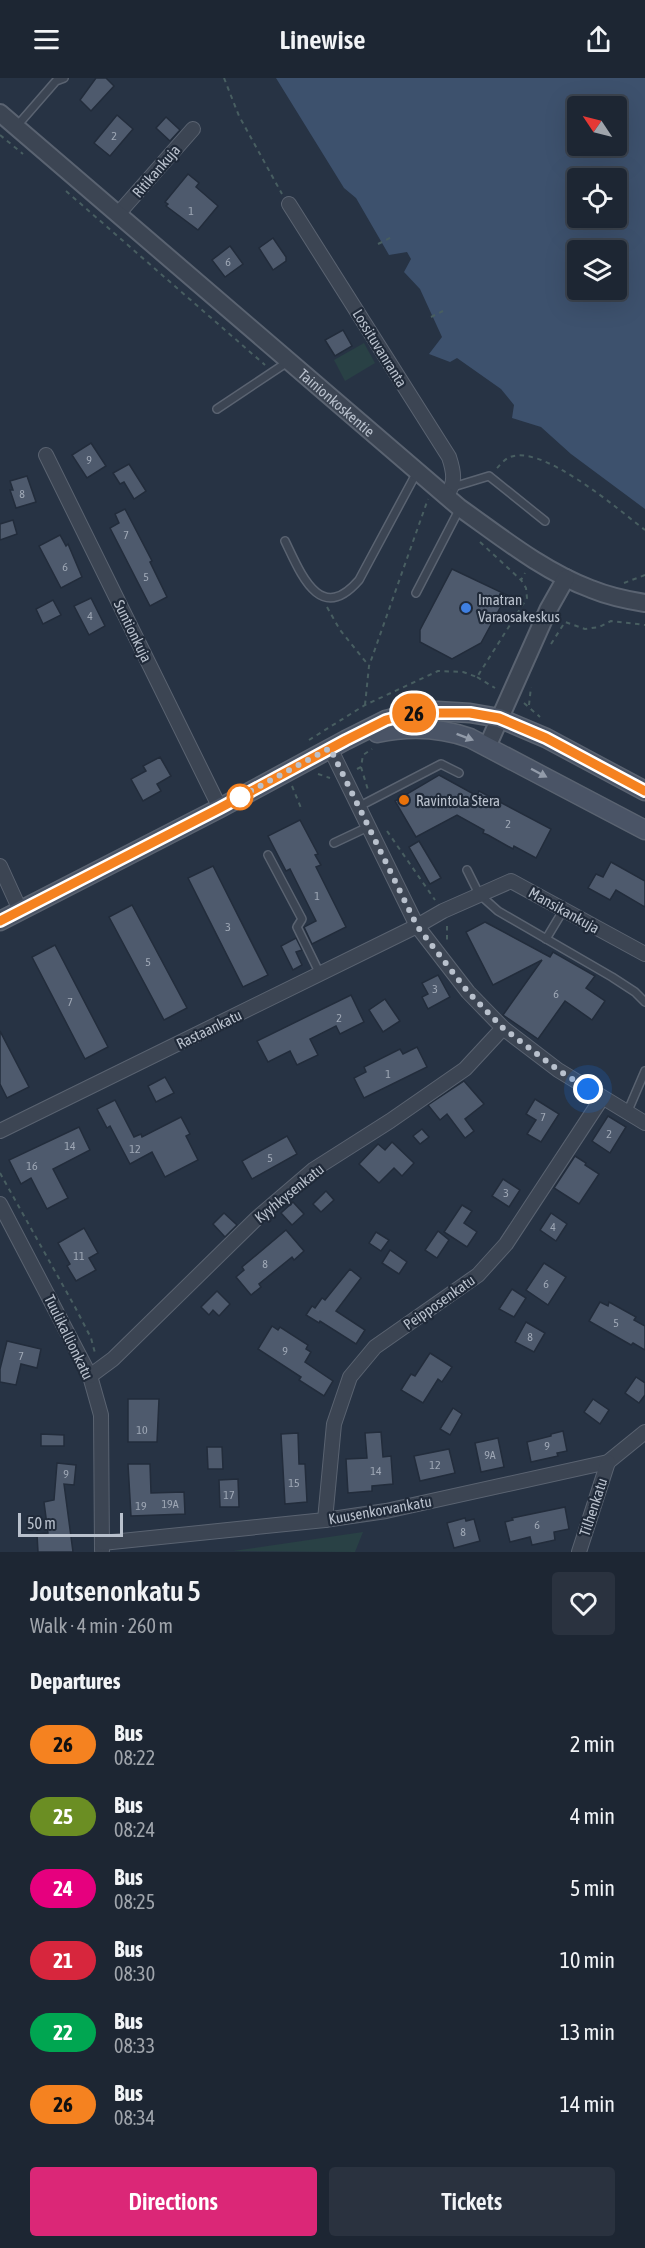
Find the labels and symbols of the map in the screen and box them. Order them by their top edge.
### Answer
north arrow [567,96,627,156]
house number: 2 [111,129,117,143]
street label: Ritikankuja [129,141,183,201]
house number: 1 [188,204,194,218]
house number: 6 [225,255,231,269]
street label: Lossituvanranta [349,306,411,390]
street label: Tainionkoskentie [295,365,378,440]
house number: 9 [86,453,92,467]
house number: 8 [19,487,25,501]
house number: 7 [123,528,129,542]
house number: 6 [62,560,68,574]
house number: 5 [143,570,149,584]
place label: Imatran Varaosakeskus [478,591,560,625]
street label: Suntionkuja [111,597,155,665]
marker: Imatran Varaosakeskus [459,601,473,615]
house number: 4 [87,609,93,623]
line badge: 26 [387,694,441,732]
one-way arrow [456,733,474,742]
one-way arrow [531,768,548,778]
unlabelled marker [227,784,253,810]
place label: Ravintola Stera [416,792,500,809]
marker: Ravintola Stera [397,793,411,807]
house number: 2 [505,817,511,831]
street label: Mansikankuja [526,884,602,936]
house number: 1 [314,889,320,903]
house number: 3 [225,920,231,934]
house number: 5 [145,955,151,969]
house number: 3 [432,982,438,996]
house number: 6 [553,987,559,1001]
house number: 7 [67,995,73,1009]
street label: Rastaankatu [174,1006,244,1052]
house number: 2 [336,1011,342,1025]
house number: 1 [385,1067,391,1081]
your location [573,1074,603,1104]
house number: 7 [540,1110,546,1124]
house number: 2 [606,1127,612,1141]
house number: 14 [64,1139,76,1153]
house number: 12 [129,1142,141,1156]
house number: 5 [267,1151,273,1165]
house number: 16 [26,1159,38,1173]
street label: Kyyhkysenkatu [251,1160,327,1226]
house number: 3 [503,1186,509,1200]
house number: 4 [550,1220,556,1234]
house number: 11 [73,1249,85,1263]
house number: 8 [262,1257,268,1271]
street label: Peipposenkatu [400,1271,478,1333]
house number: 6 [543,1277,549,1291]
street label: Tuulikallionkatu [41,1292,97,1382]
house number: 5 [613,1316,619,1330]
house number: 8 [527,1330,533,1344]
house number: 9 [282,1344,288,1358]
house number: 7 [18,1349,24,1363]
house number: 10 [136,1423,148,1437]
house number: 9 [544,1439,550,1453]
house number: 9A [484,1448,496,1462]
house number: 12 [429,1458,441,1472]
house number: 14 [370,1464,382,1478]
house number: 9 [63,1467,69,1481]
house number: 15 [288,1476,300,1490]
street label: Tilhenkatu [576,1476,610,1538]
house number: 17 [223,1488,235,1502]
street label: Kuusenkorvankatu [327,1493,433,1527]
house number: 19A [161,1497,179,1511]
house number: 19 [135,1499,147,1513]
scale bar [18,1510,123,1538]
house number: 6 [534,1518,540,1532]
house number: 8 [460,1525,466,1539]

